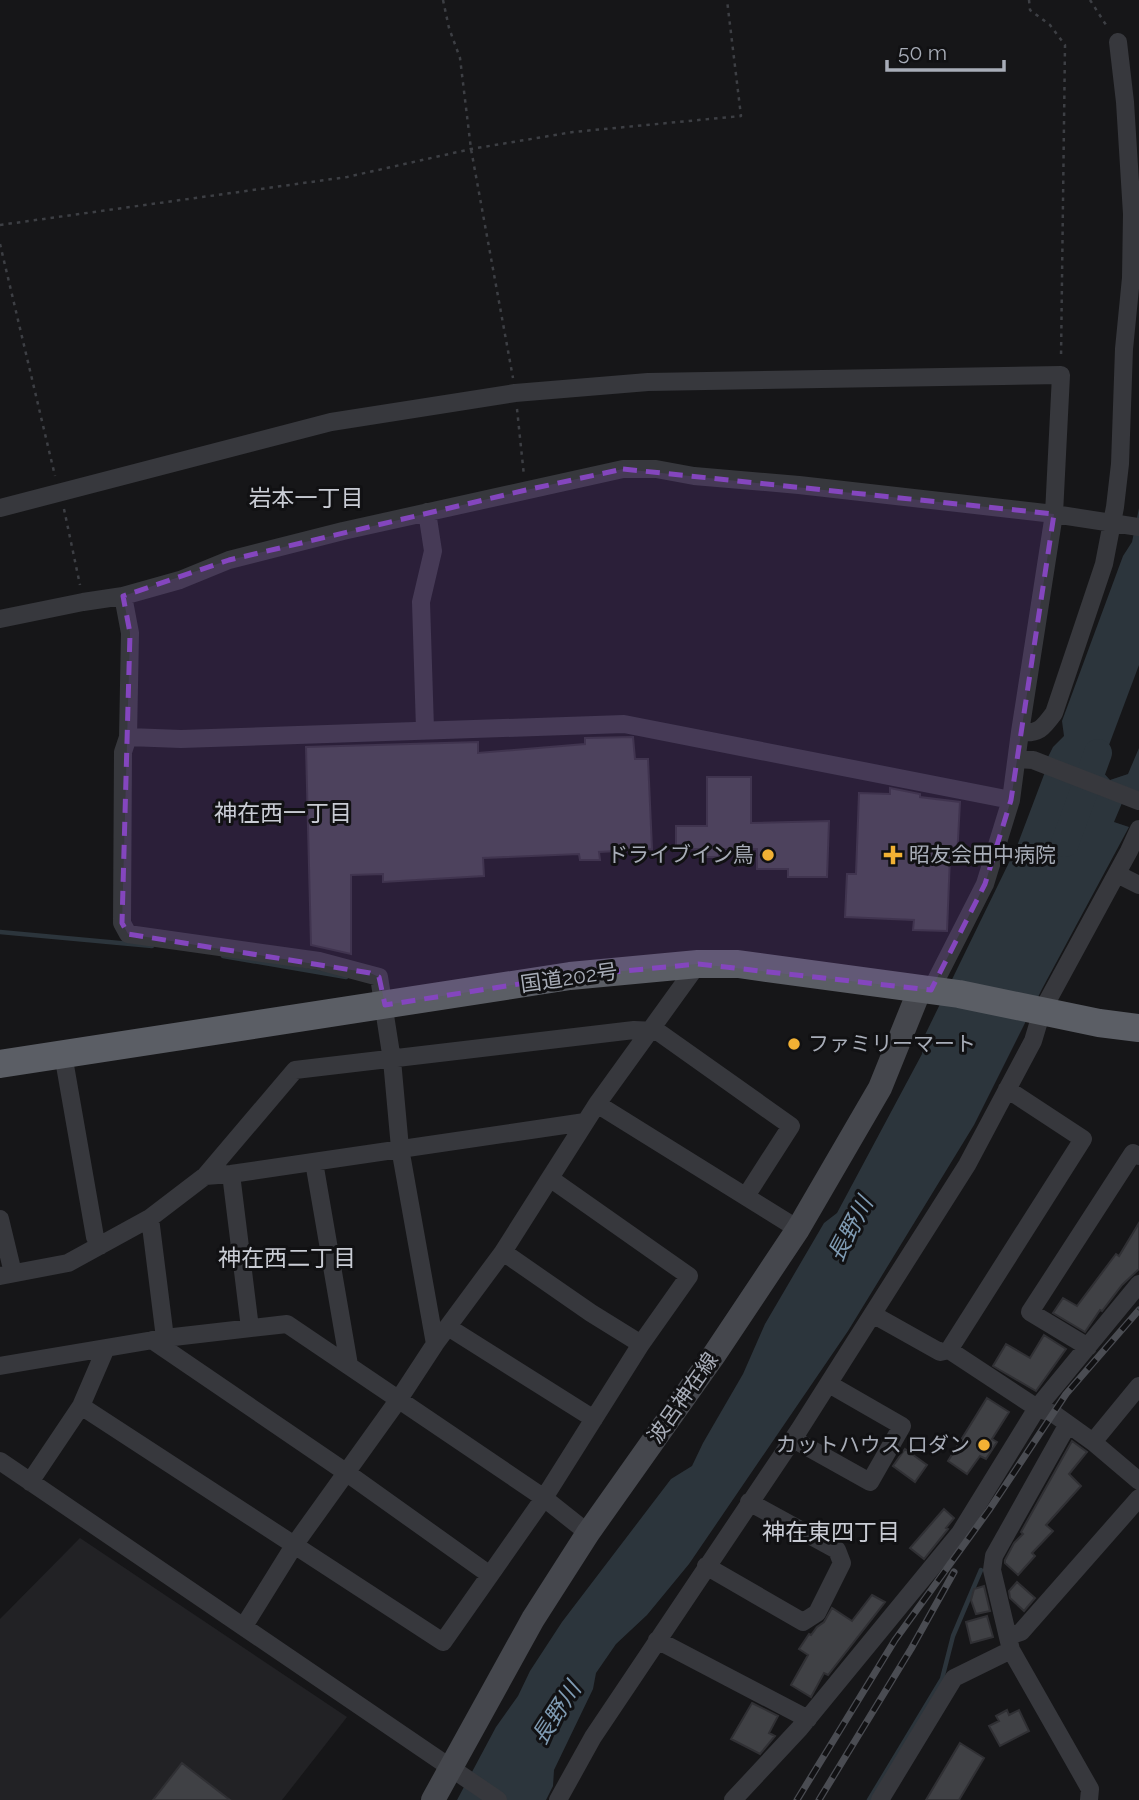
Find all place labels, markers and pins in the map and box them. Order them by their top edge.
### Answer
place label: ドライブイン鳥 [607,842,754,867]
place label: 昭友会田中病院 [909,842,1056,867]
marker: 昭友会田中病院 [883,845,903,865]
marker: ドライブイン鳥 [760,847,776,863]
place label: ファミリーマート [808,1031,976,1056]
marker: ファミリーマート [786,1036,802,1052]
place label: カットハウス ロダン [776,1432,970,1457]
marker: カットハウス ロダン [976,1437,992,1453]

